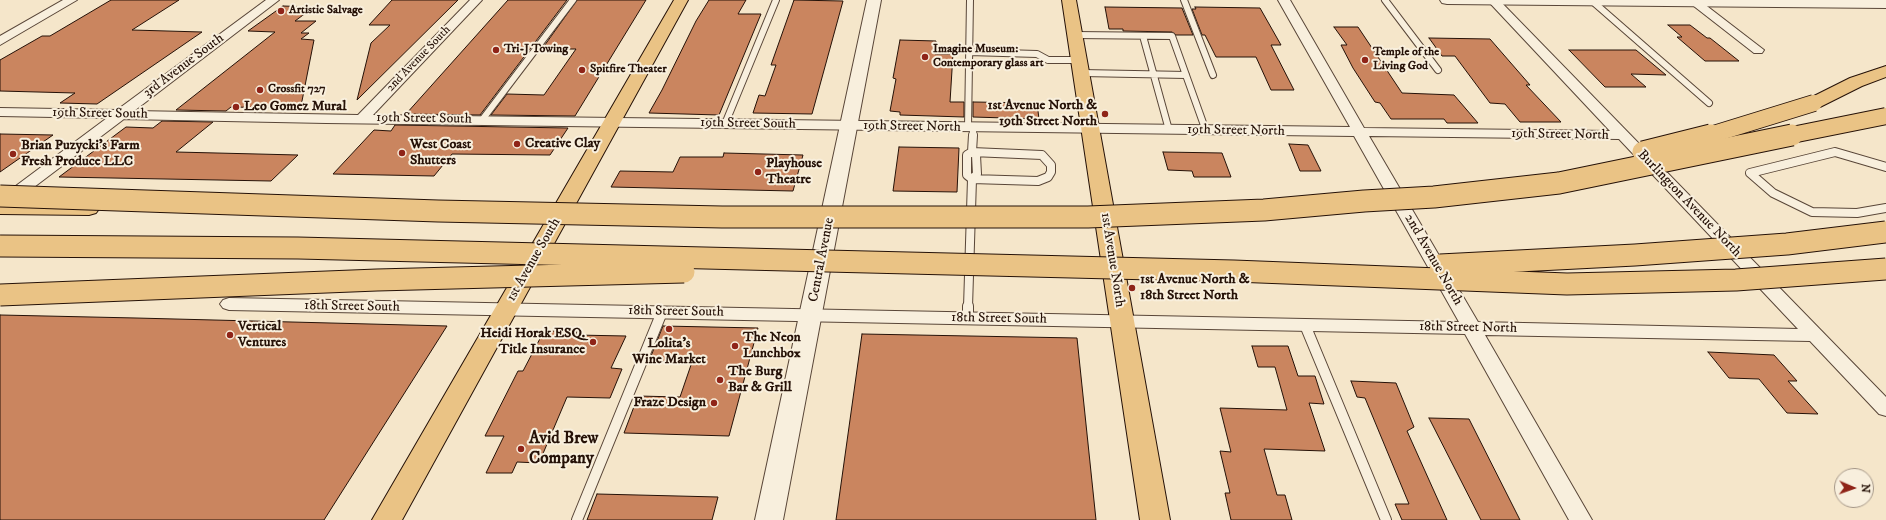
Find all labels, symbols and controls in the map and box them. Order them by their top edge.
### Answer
place label: Artistic Salvage [289,4,363,18]
marker: Artistic Salvage [276,6,286,16]
street label: 2nd Avenue South [384,23,454,95]
street label: 3rd Avenue South [140,30,228,102]
place label: Tri-J Towing [504,43,568,57]
place label: Imagine Museum: Contemporary glass art [933,43,1044,71]
marker: Tri-J Towing [491,45,501,55]
place label: Temple of the Living God [1373,46,1439,74]
marker: Imagine Museum: Contemporary glass art [920,52,930,62]
marker: Temple of the Living God [1360,55,1370,65]
place label: Spitfire Theater [590,63,667,77]
marker: Spitfire Theater [577,65,587,75]
place label: Crossfit 727 [268,83,326,97]
marker: Crossfit 727 [255,85,265,95]
place label: 1st Avenue North & 19th Street North [988,98,1097,130]
place label: Leo Gomez Mural [244,99,346,115]
marker: Leo Gomez Mural [231,102,241,112]
street label: 19th Street South [52,105,148,123]
marker: 1st Avenue North & 19th Street North [1100,109,1110,119]
street label: 19th Street South [376,110,472,128]
street label: 19th Street South [700,115,796,133]
street label: 19th Street North [863,118,961,136]
street label: 19th Street North [1187,122,1285,140]
street label: 19th Street North [1511,126,1609,144]
place label: Creative Clay [525,136,600,152]
place label: West Coast Shutters [410,137,471,170]
place label: Brian Puzycki's Farm Fresh Produce LLC [21,138,140,170]
marker: Creative Clay [512,139,522,149]
street label: Burlington Avenue North [1633,147,1745,261]
marker: West Coast Shutters [397,148,407,158]
marker: Brian Puzycki's Farm Fresh Produce LLC [8,149,18,159]
place label: Playhouse Theatre [766,156,822,188]
marker: Playhouse Theatre [753,167,763,177]
street label: 1st Avenue North [1096,211,1128,309]
street label: 2nd Avenue North [1400,211,1466,309]
street label: 1st Avenue South [503,215,565,305]
street label: Central Avenue [806,216,838,304]
place label: 1st Avenue North & 18th Street North [1140,272,1249,304]
marker: 1st Avenue North & 18th Street North [1127,283,1137,293]
street label: 18th Street South [304,298,400,316]
street label: 18th Street South [628,303,724,321]
street label: 18th Street South [951,310,1047,328]
place label: Vertical Ventures [238,319,286,352]
street label: 18th Street North [1419,319,1517,337]
marker: Lolita's Wine Market [664,324,674,334]
place label: Heidi Horak ESQ. Title Insurance [480,326,585,358]
marker: Vertical Ventures [225,330,235,340]
place label: The Neon Lunchbox [743,330,801,362]
place label: Lolita's Wine Market [632,336,706,368]
marker: Heidi Horak ESQ. Title Insurance [588,337,598,347]
marker: The Neon Lunchbox [730,341,740,351]
place label: The Burg Bar & Grill [728,364,792,396]
marker: The Burg Bar & Grill [715,375,725,385]
place label: Fraze Design [633,395,706,411]
marker: Fraze Design [709,398,719,408]
place label: Avid Brew Company [529,429,598,469]
marker: Avid Brew Company [516,444,526,454]
north arrow [1834,468,1874,508]
text: N [1858,484,1872,493]

